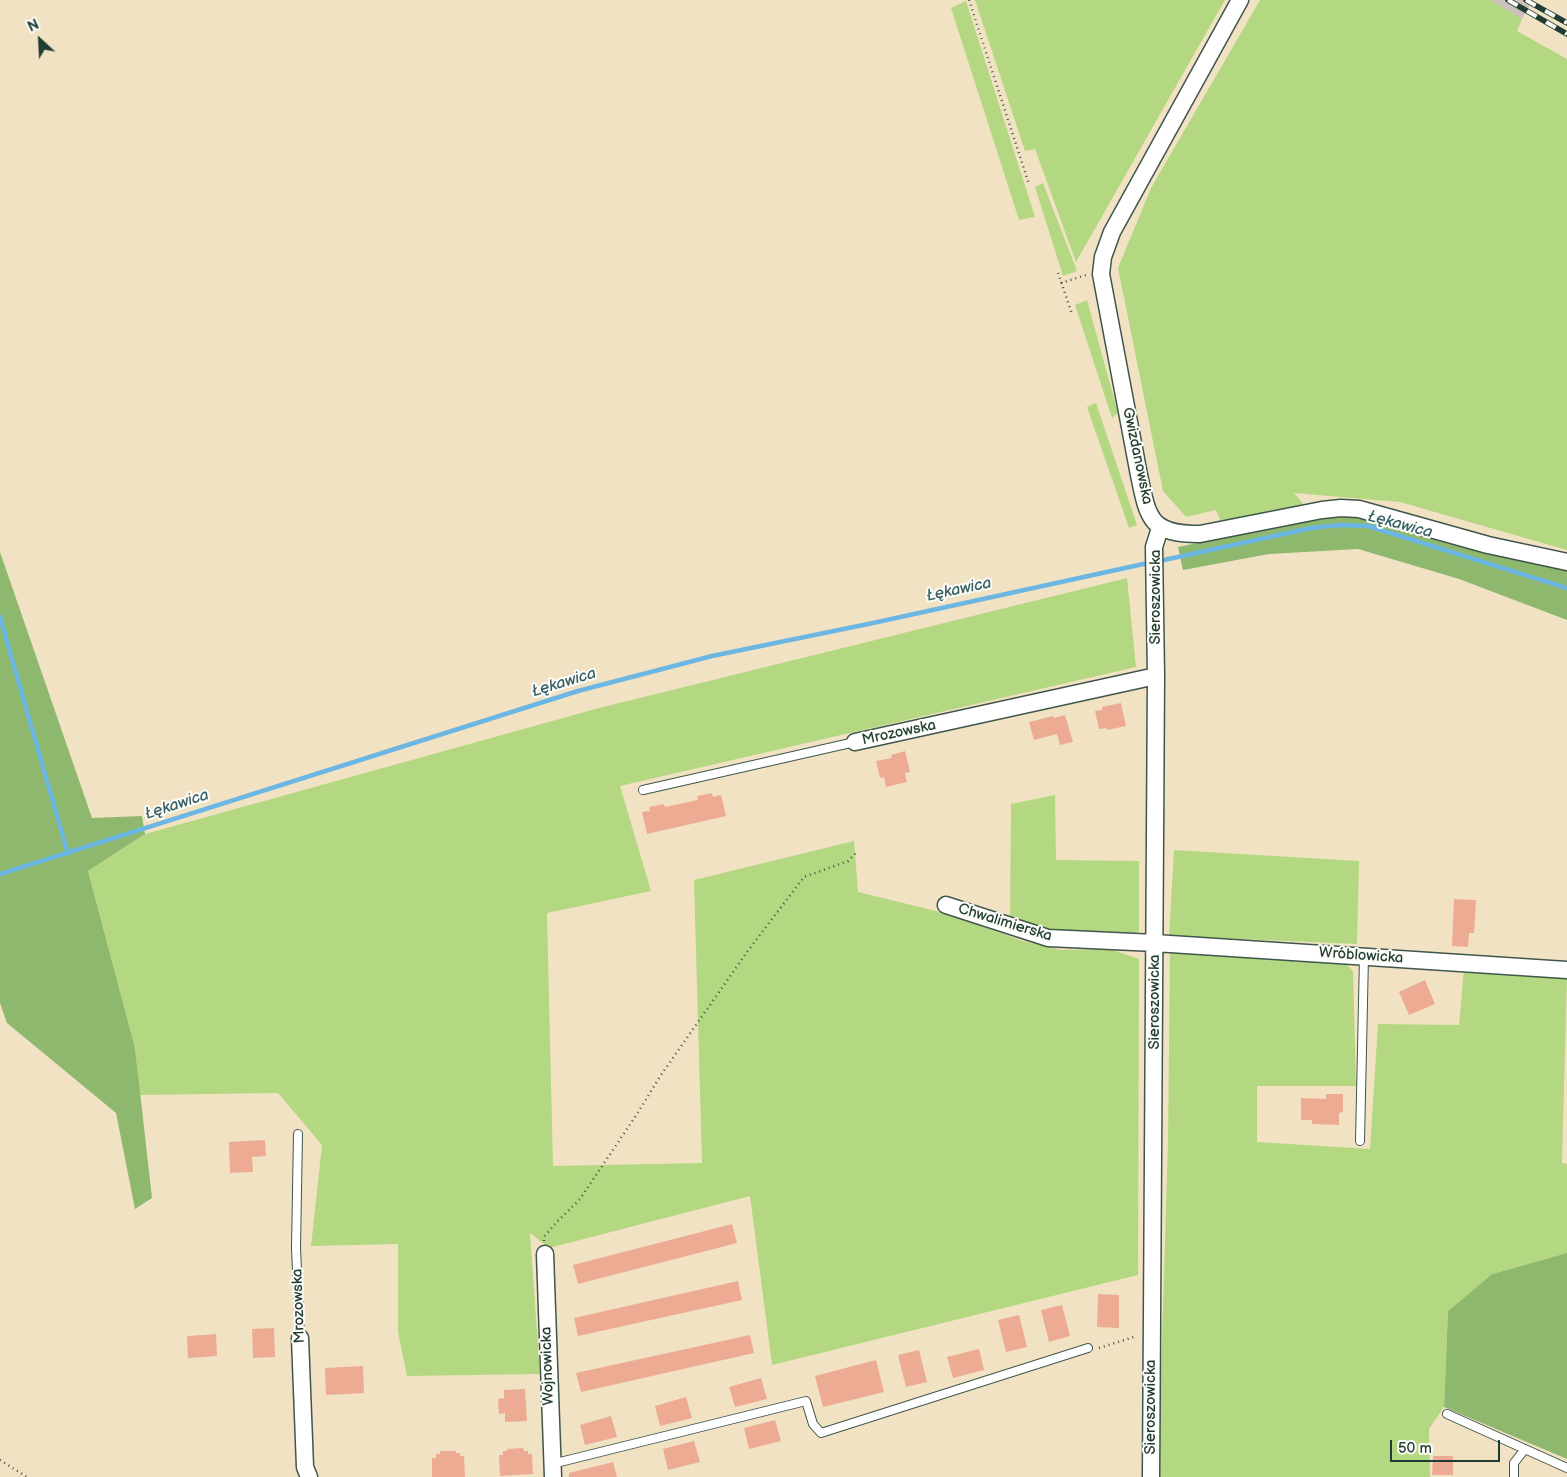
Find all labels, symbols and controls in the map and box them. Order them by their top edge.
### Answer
north arrow [15,15,65,65]
text: N [25,16,42,36]
street label: Gwizdanowska [1118,406,1156,506]
water label: Łękawica [1366,507,1434,543]
street label: Sieroszowicka [1147,549,1165,645]
water label: Łękawica [925,574,993,606]
water label: Łękawica [530,664,598,702]
street label: Mrozowska [860,716,938,750]
water label: Łękawica [143,786,211,824]
street label: Chwalimierska [956,900,1054,946]
street label: Wróblowicka [1318,944,1404,968]
street label: Sieroszowicka [1146,954,1164,1050]
street label: Mrozowska [289,1268,309,1344]
street label: Wojnowicka [538,1326,558,1406]
street label: Sieroszowicka [1142,1359,1160,1455]
scale bar [1392,1430,1502,1462]
text: 50 m [1398,1439,1432,1458]

